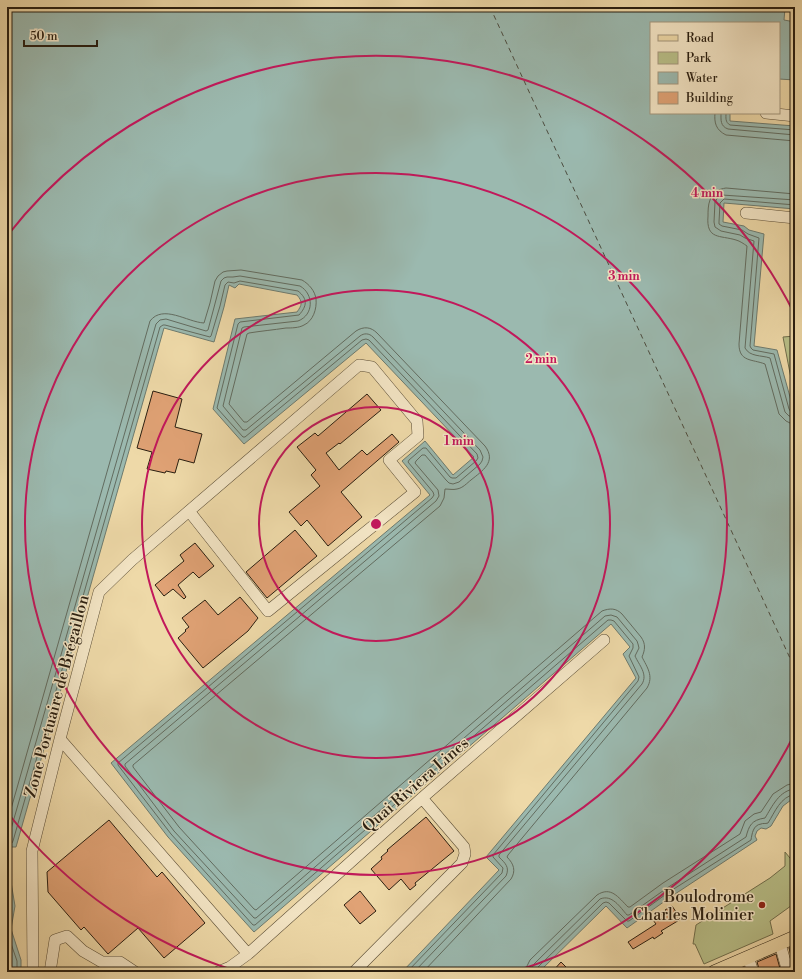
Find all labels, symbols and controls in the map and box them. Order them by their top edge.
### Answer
scale bar [24,22,97,48]
legend [650,22,780,114]
text: 50 m [30,29,58,44]
text: Road [686,31,714,46]
text: Park [686,51,712,66]
text: Water [685,71,718,86]
text: Building [685,91,734,106]
text: 4 min [691,186,724,201]
text: 3 min [608,269,640,284]
text: 2 min [525,352,557,367]
text: 1 min [444,434,475,449]
centre of rings [369,517,383,531]
street label: Zone Portuaire de Brégaillon [20,592,94,800]
street label: Quai Riviera Lines [358,733,473,836]
place label: Boulodrome Charles Molinier [633,887,754,925]
marker: Boulodrome Charles Molinier [757,900,767,910]

